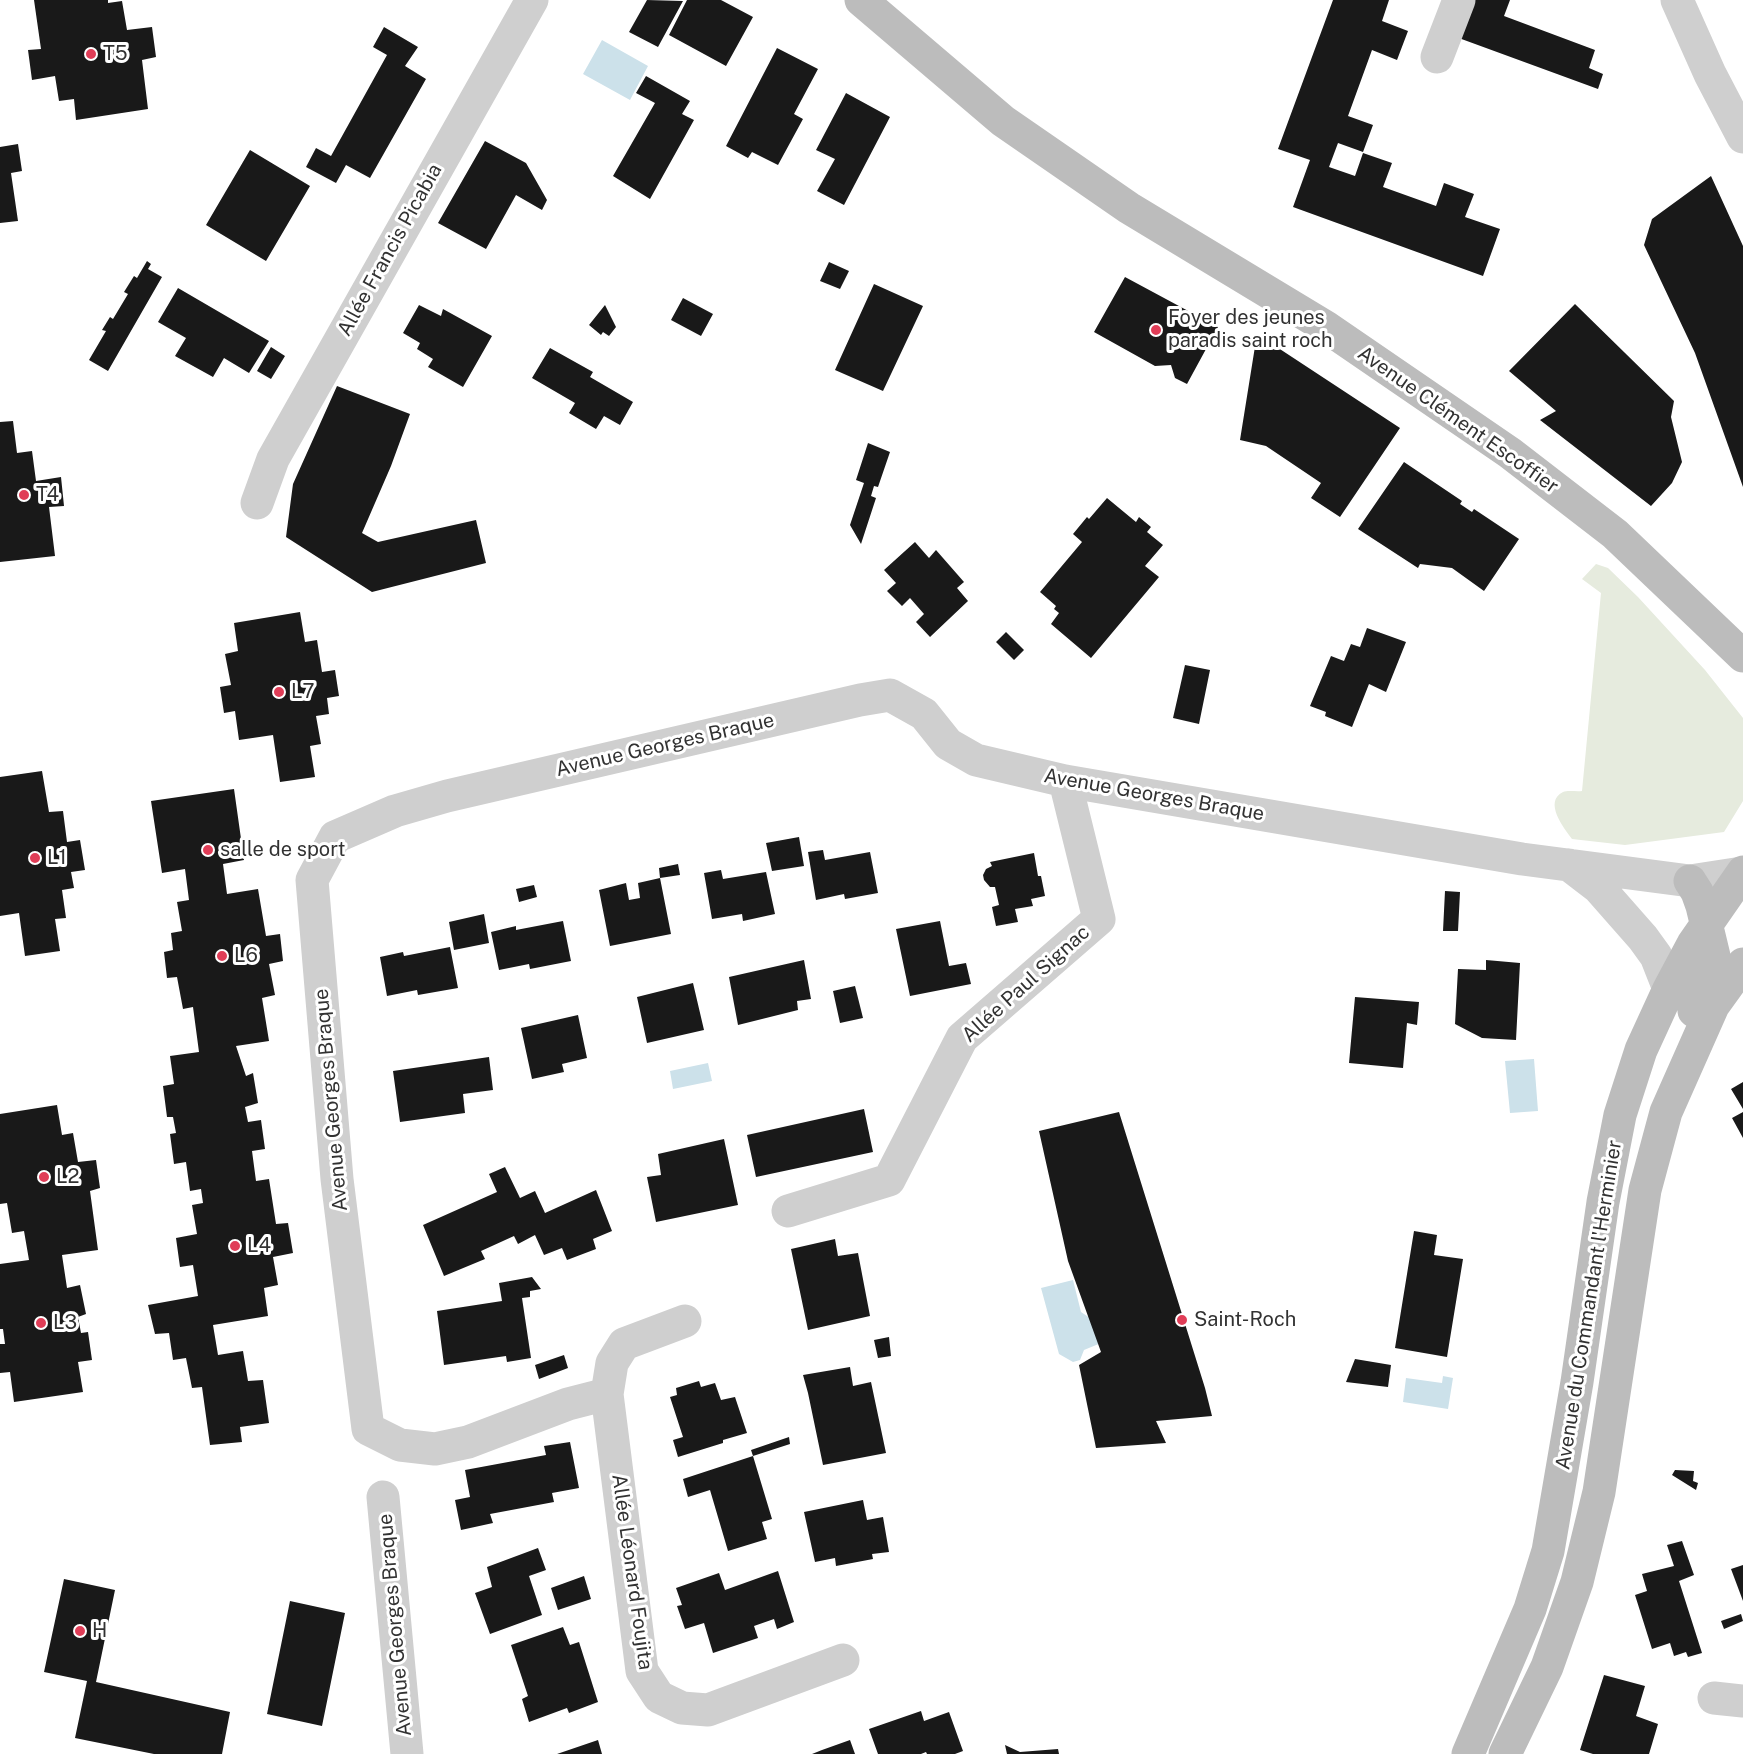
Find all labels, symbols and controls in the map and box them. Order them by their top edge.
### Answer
place label: T5 [103,42,128,66]
marker: T5 [84,47,98,61]
street label: Allée Francis Picabia [333,160,447,340]
place label: Foyer des jeunes paradis saint roch [1168,306,1333,353]
marker: Foyer des jeunes paradis saint roch [1149,323,1163,337]
street label: Avenue Clément Escoffier [1353,341,1563,499]
place label: T4 [36,483,59,507]
marker: T4 [17,488,31,502]
place label: L7 [291,680,315,704]
marker: L7 [272,685,286,699]
street label: Avenue Georges Braque [553,708,777,782]
street label: Avenue Georges Braque [1042,764,1266,826]
place label: salle de sport [220,838,345,862]
marker: salle de sport [201,843,215,857]
place label: L1 [47,846,67,870]
marker: L1 [28,851,42,865]
street label: Allée Paul Signac [957,920,1095,1048]
place label: L6 [234,944,258,968]
marker: L6 [215,949,229,963]
street label: Avenue Georges Braque [309,988,353,1212]
street label: Avenue du Commandant l'Herminier [1551,1138,1627,1472]
place label: L2 [56,1165,79,1189]
marker: L2 [37,1170,51,1184]
place label: L4 [247,1234,271,1258]
marker: L4 [228,1239,242,1253]
place label: Saint-Roch [1194,1308,1296,1332]
place label: L3 [53,1311,77,1335]
marker: Saint-Roch [1175,1313,1189,1327]
marker: L3 [34,1316,48,1330]
street label: Allée Léonard Foujita [606,1473,658,1671]
street label: Avenue Georges Braque [373,1513,417,1737]
place label: H [92,1619,107,1643]
marker: H [73,1624,87,1638]

